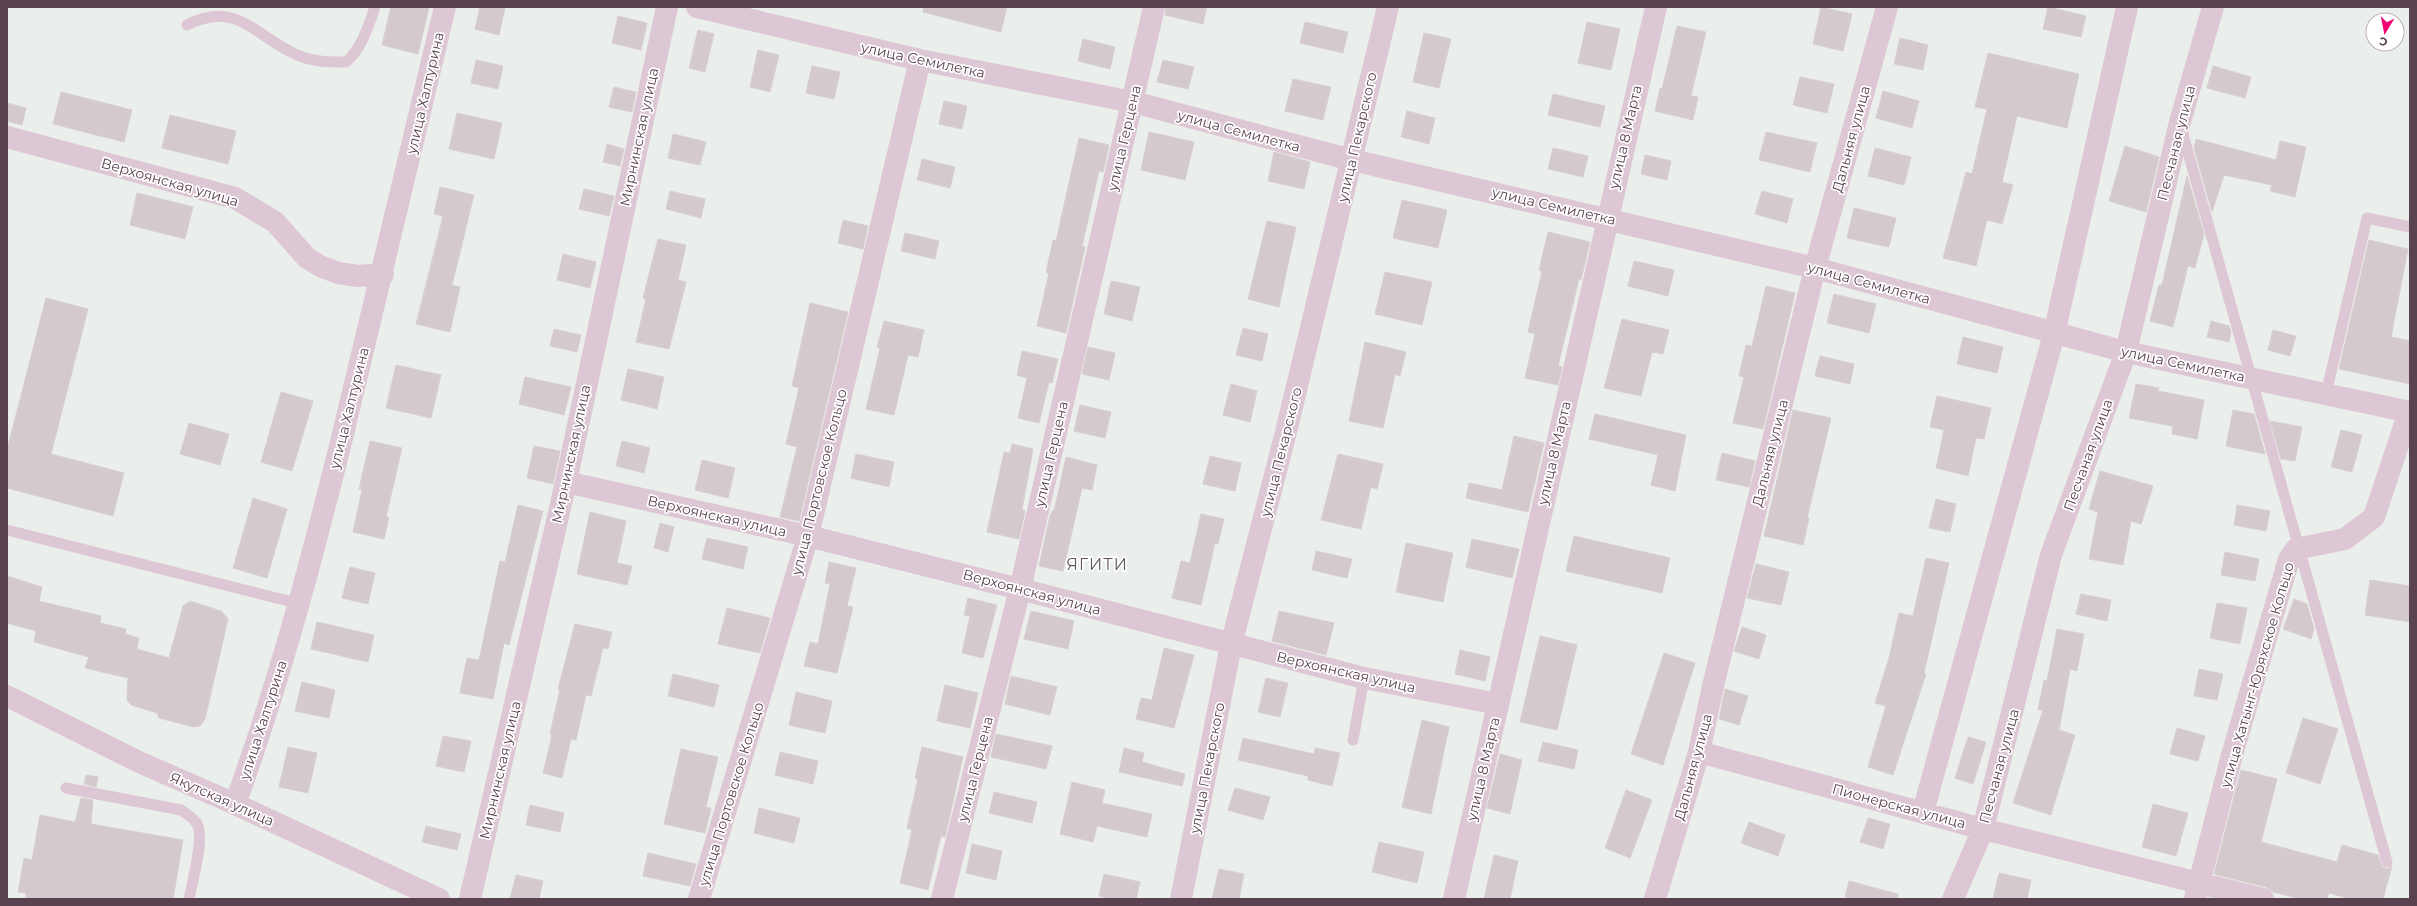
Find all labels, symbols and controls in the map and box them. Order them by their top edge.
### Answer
north arrow [2365,12,2405,52]
street label: улица Халтурина [402,30,448,157]
text: С [2378,34,2388,49]
street label: улица Семилетка [858,38,987,82]
street label: Мирнинская улица [616,66,662,208]
street label: улица Пекарского [1333,70,1381,205]
street label: улица Герцена [1103,83,1145,194]
street label: улица 8 Марта [1604,83,1646,192]
street label: Дальняя улица [1828,84,1874,194]
street label: Песчаная улица [2153,84,2199,202]
street label: улица Семилетка [1175,106,1302,156]
street label: Верхоянская улица [99,154,241,210]
street label: улица Семилетка [1489,183,1618,229]
street label: улица Семилетка [1805,258,1932,308]
street label: улица Семилетка [2118,342,2247,386]
street label: улица Халтурина [325,345,373,472]
street label: Мирнинская улица [548,383,594,525]
street label: улица Пекарского [1256,385,1306,520]
street label: улица Портовское Кольцо [787,387,851,578]
street label: Песчаная улица [2059,396,2117,514]
street label: Дальняя улица [1748,398,1792,508]
street label: улица Герцена [1030,399,1072,510]
street label: улица 8 Марта [1533,399,1575,508]
street label: Верхоянская улица [646,491,788,541]
district label: ЯГИТИ [1066,555,1128,574]
street label: улица Хатынг-Юряхское Кольцо [2216,560,2298,791]
street label: Верхоянская улица [961,565,1103,619]
street label: Верхоянская улица [1275,647,1417,697]
street label: улица Халтурина [235,658,291,783]
street label: Мирнинская улица [475,699,525,841]
street label: улица Портовское Кольцо [694,700,768,889]
street label: улица Пекарского [1185,701,1229,836]
street label: Песчаная улица [1975,707,2023,825]
street label: Дальняя улица [1670,712,1716,822]
street label: улица Герцена [953,715,997,824]
street label: улица 8 Марта [1462,715,1504,824]
street label: Якутская улица [167,768,277,830]
street label: Пионерская улица [1830,779,1968,833]

